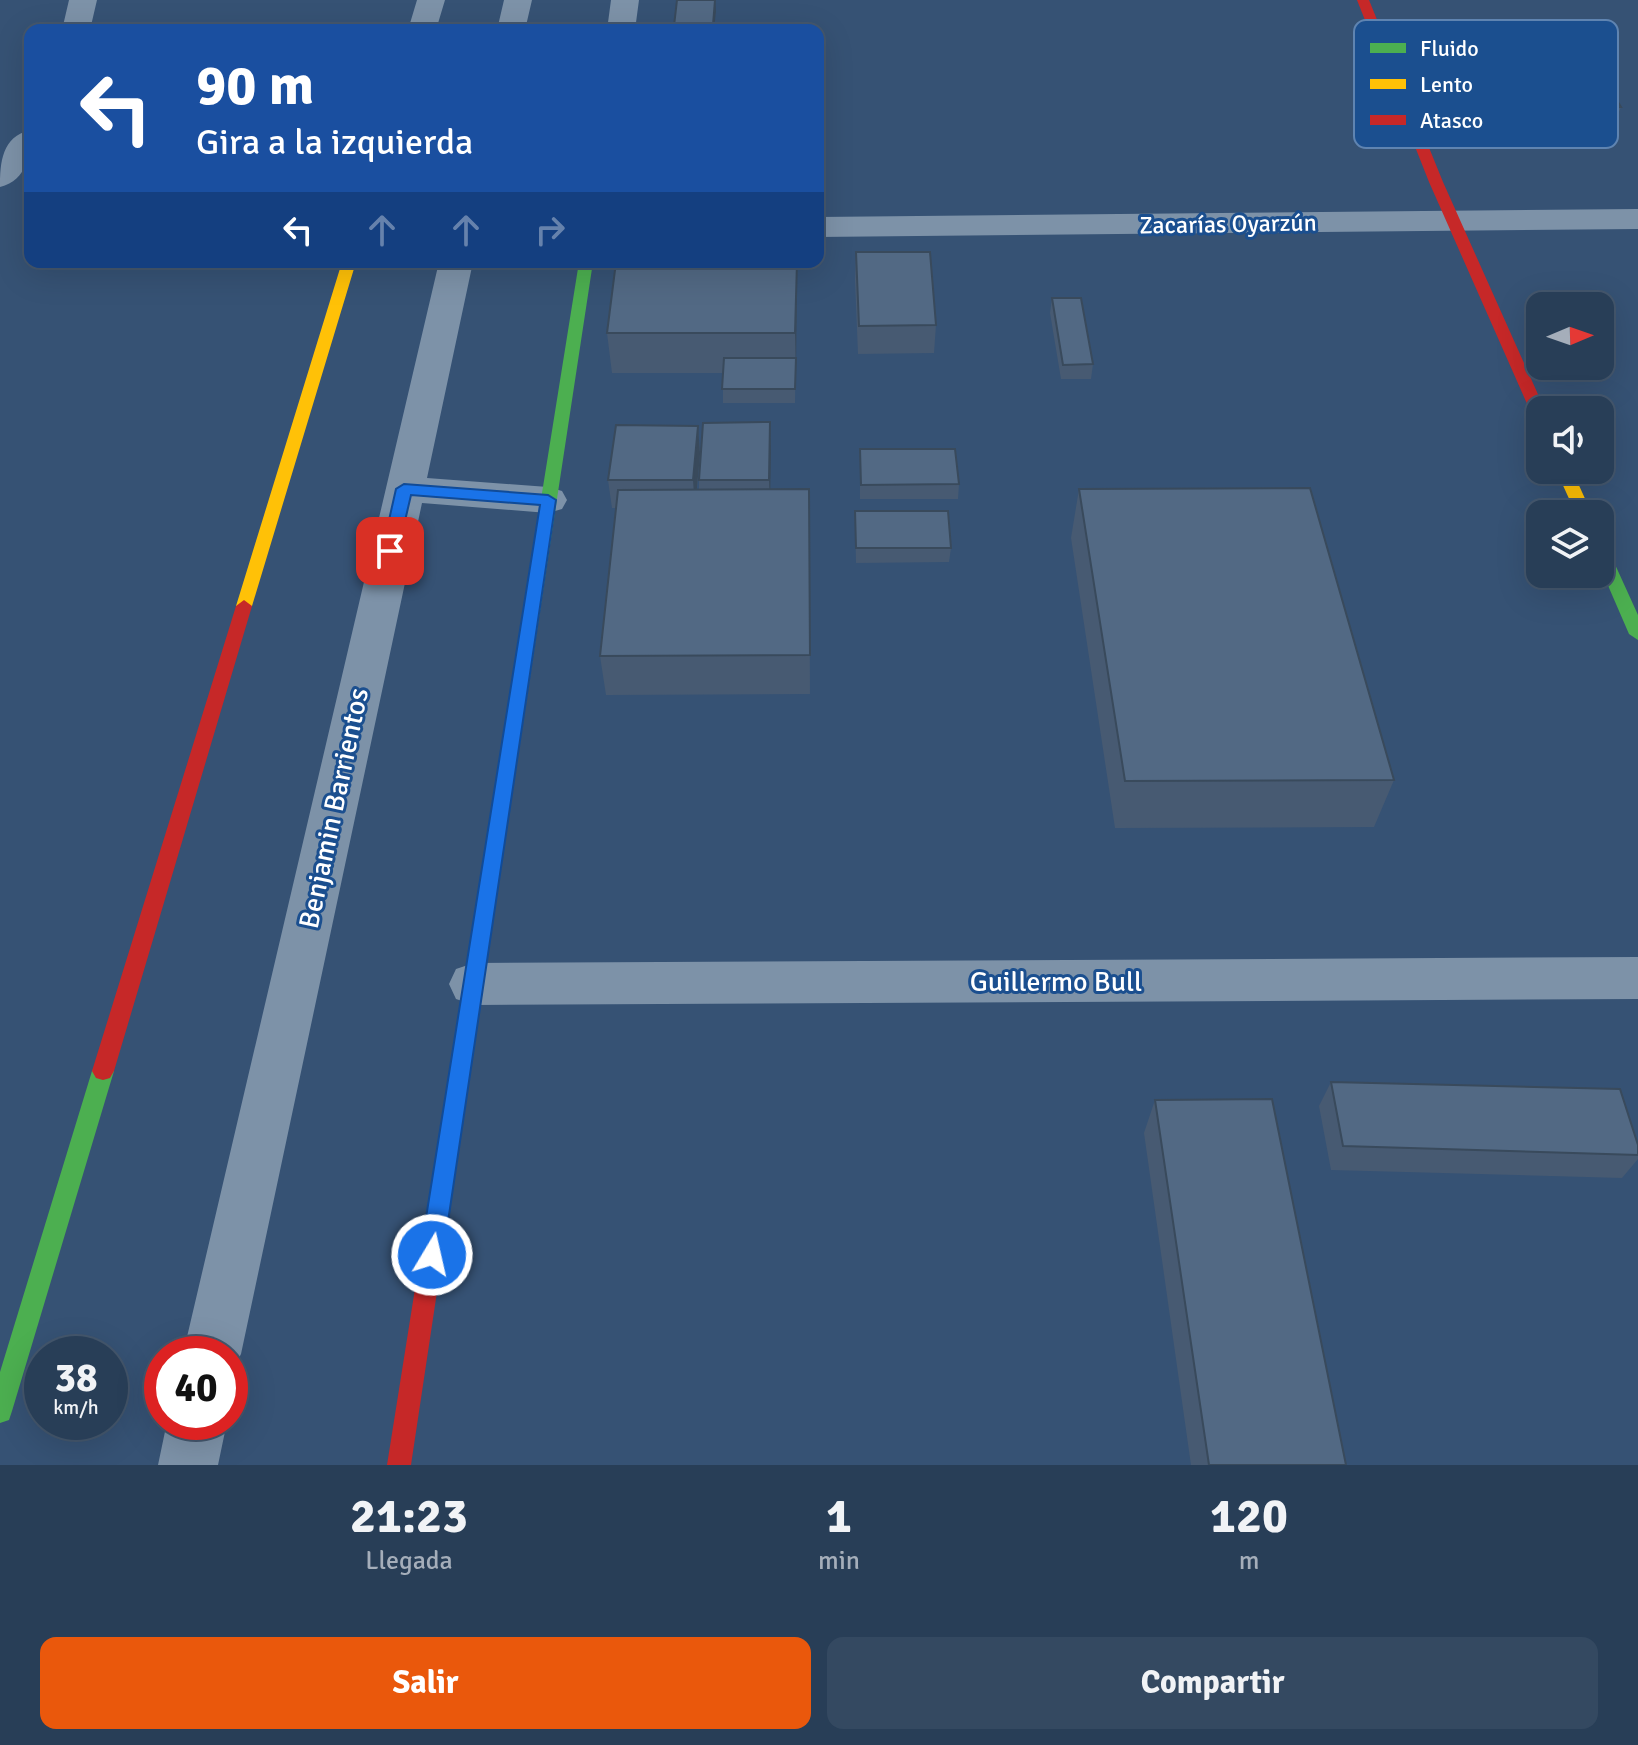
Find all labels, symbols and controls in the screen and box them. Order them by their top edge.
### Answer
legend [1354,20,1618,148]
text: Fluido [1420,35,1479,62]
text: 90 m [196,51,314,120]
icon: left [64,56,168,160]
text: Lento [1420,71,1473,98]
text: Atasco [1420,107,1483,134]
text: Gira a la izquierda [196,120,473,165]
street label: Zacarías Oyarzún [1139,207,1317,241]
icon: left [276,208,320,252]
icon: ahead [360,208,404,252]
icon: ahead [444,208,488,252]
icon: right [528,208,572,252]
north arrow [1526,292,1614,380]
map controls [1526,292,1614,588]
button: sound [1526,396,1614,484]
button: layers [1526,500,1614,588]
pin [356,517,424,585]
icon: arrive [368,529,412,573]
street label: Benjamin Barrientos [292,685,376,932]
street label: Guillermo Bull [970,965,1142,999]
position arrow [390,1213,474,1297]
speed limit sign: 40 [144,1336,248,1440]
text: 38 [54,1353,98,1403]
text: km/h [53,1395,99,1420]
text: 21:23 [350,1487,468,1546]
text: 1 [826,1487,852,1546]
text: 120 [1210,1487,1288,1546]
text: Llegada [365,1545,453,1577]
text: min [818,1545,860,1577]
text: m [1239,1545,1259,1577]
button: Salir [40,1637,811,1729]
button: Compartir [827,1637,1598,1729]

